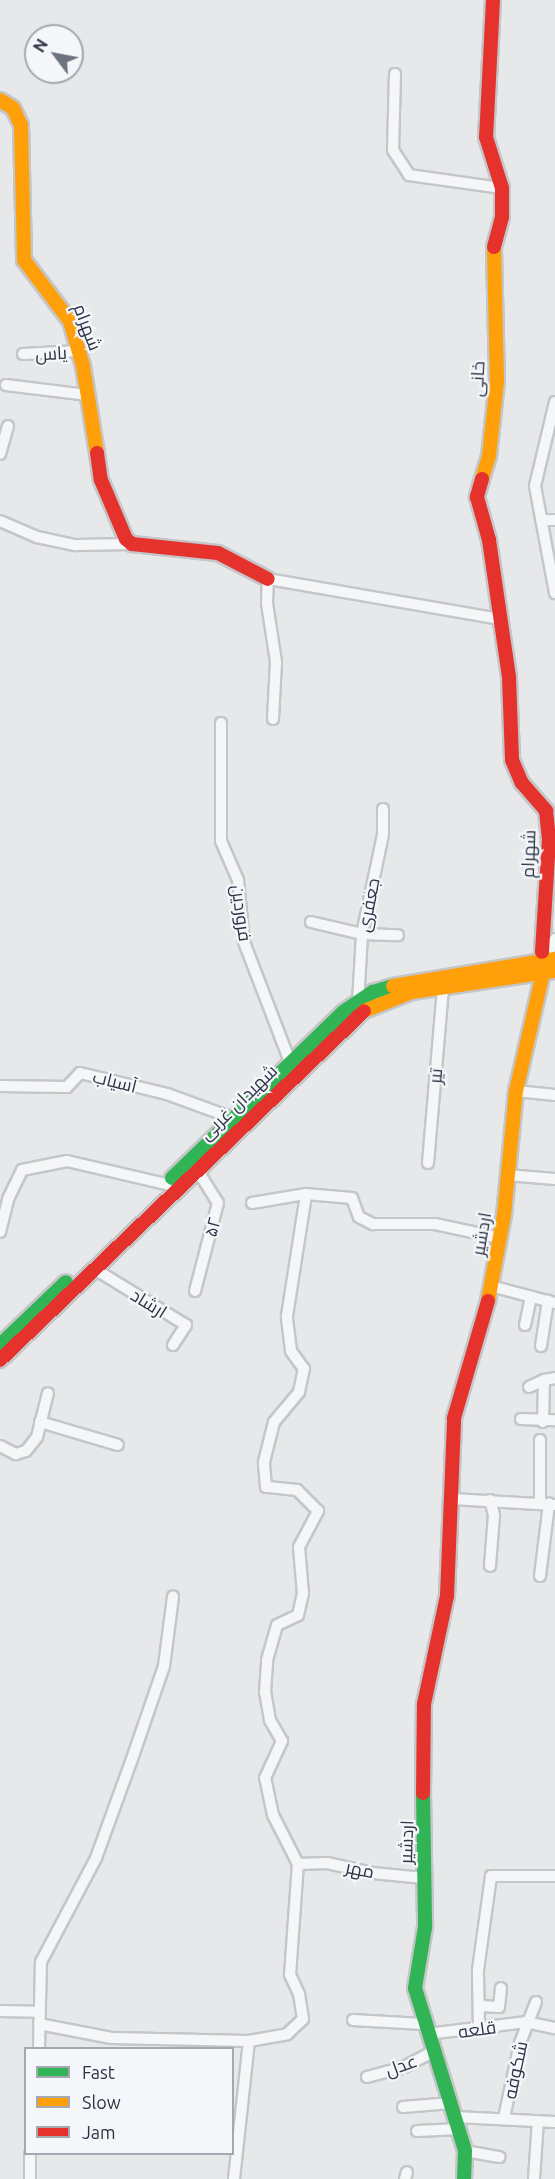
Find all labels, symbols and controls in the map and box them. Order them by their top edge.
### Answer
north arrow [24,24,84,84]
text: N [30,36,51,55]
street label: شهرام [69,301,107,353]
street label: یاس [34,341,68,365]
street label: خانی [465,360,489,398]
street label: شهرام [516,829,540,879]
street label: جعفری [352,876,384,934]
street label: فروردین [227,883,257,943]
street label: شهیدان غربی [195,1060,281,1144]
street label: آسیاب [91,1065,139,1097]
street label: تیر [424,1067,446,1085]
street label: اردشیر [467,1211,495,1257]
street label: ۵۲ [199,1215,225,1239]
street label: ارشاد [127,1284,171,1322]
street label: اردشیر [394,1820,418,1864]
street label: مهر [344,1855,376,1883]
street label: قلعه [457,2016,497,2042]
street label: شکوفه [498,2039,532,2101]
legend [24,2047,234,2155]
street label: عدل [382,2049,420,2081]
text: Fast [82,2062,115,2082]
text: Slow [82,2092,121,2112]
text: Jam [82,2122,116,2142]

